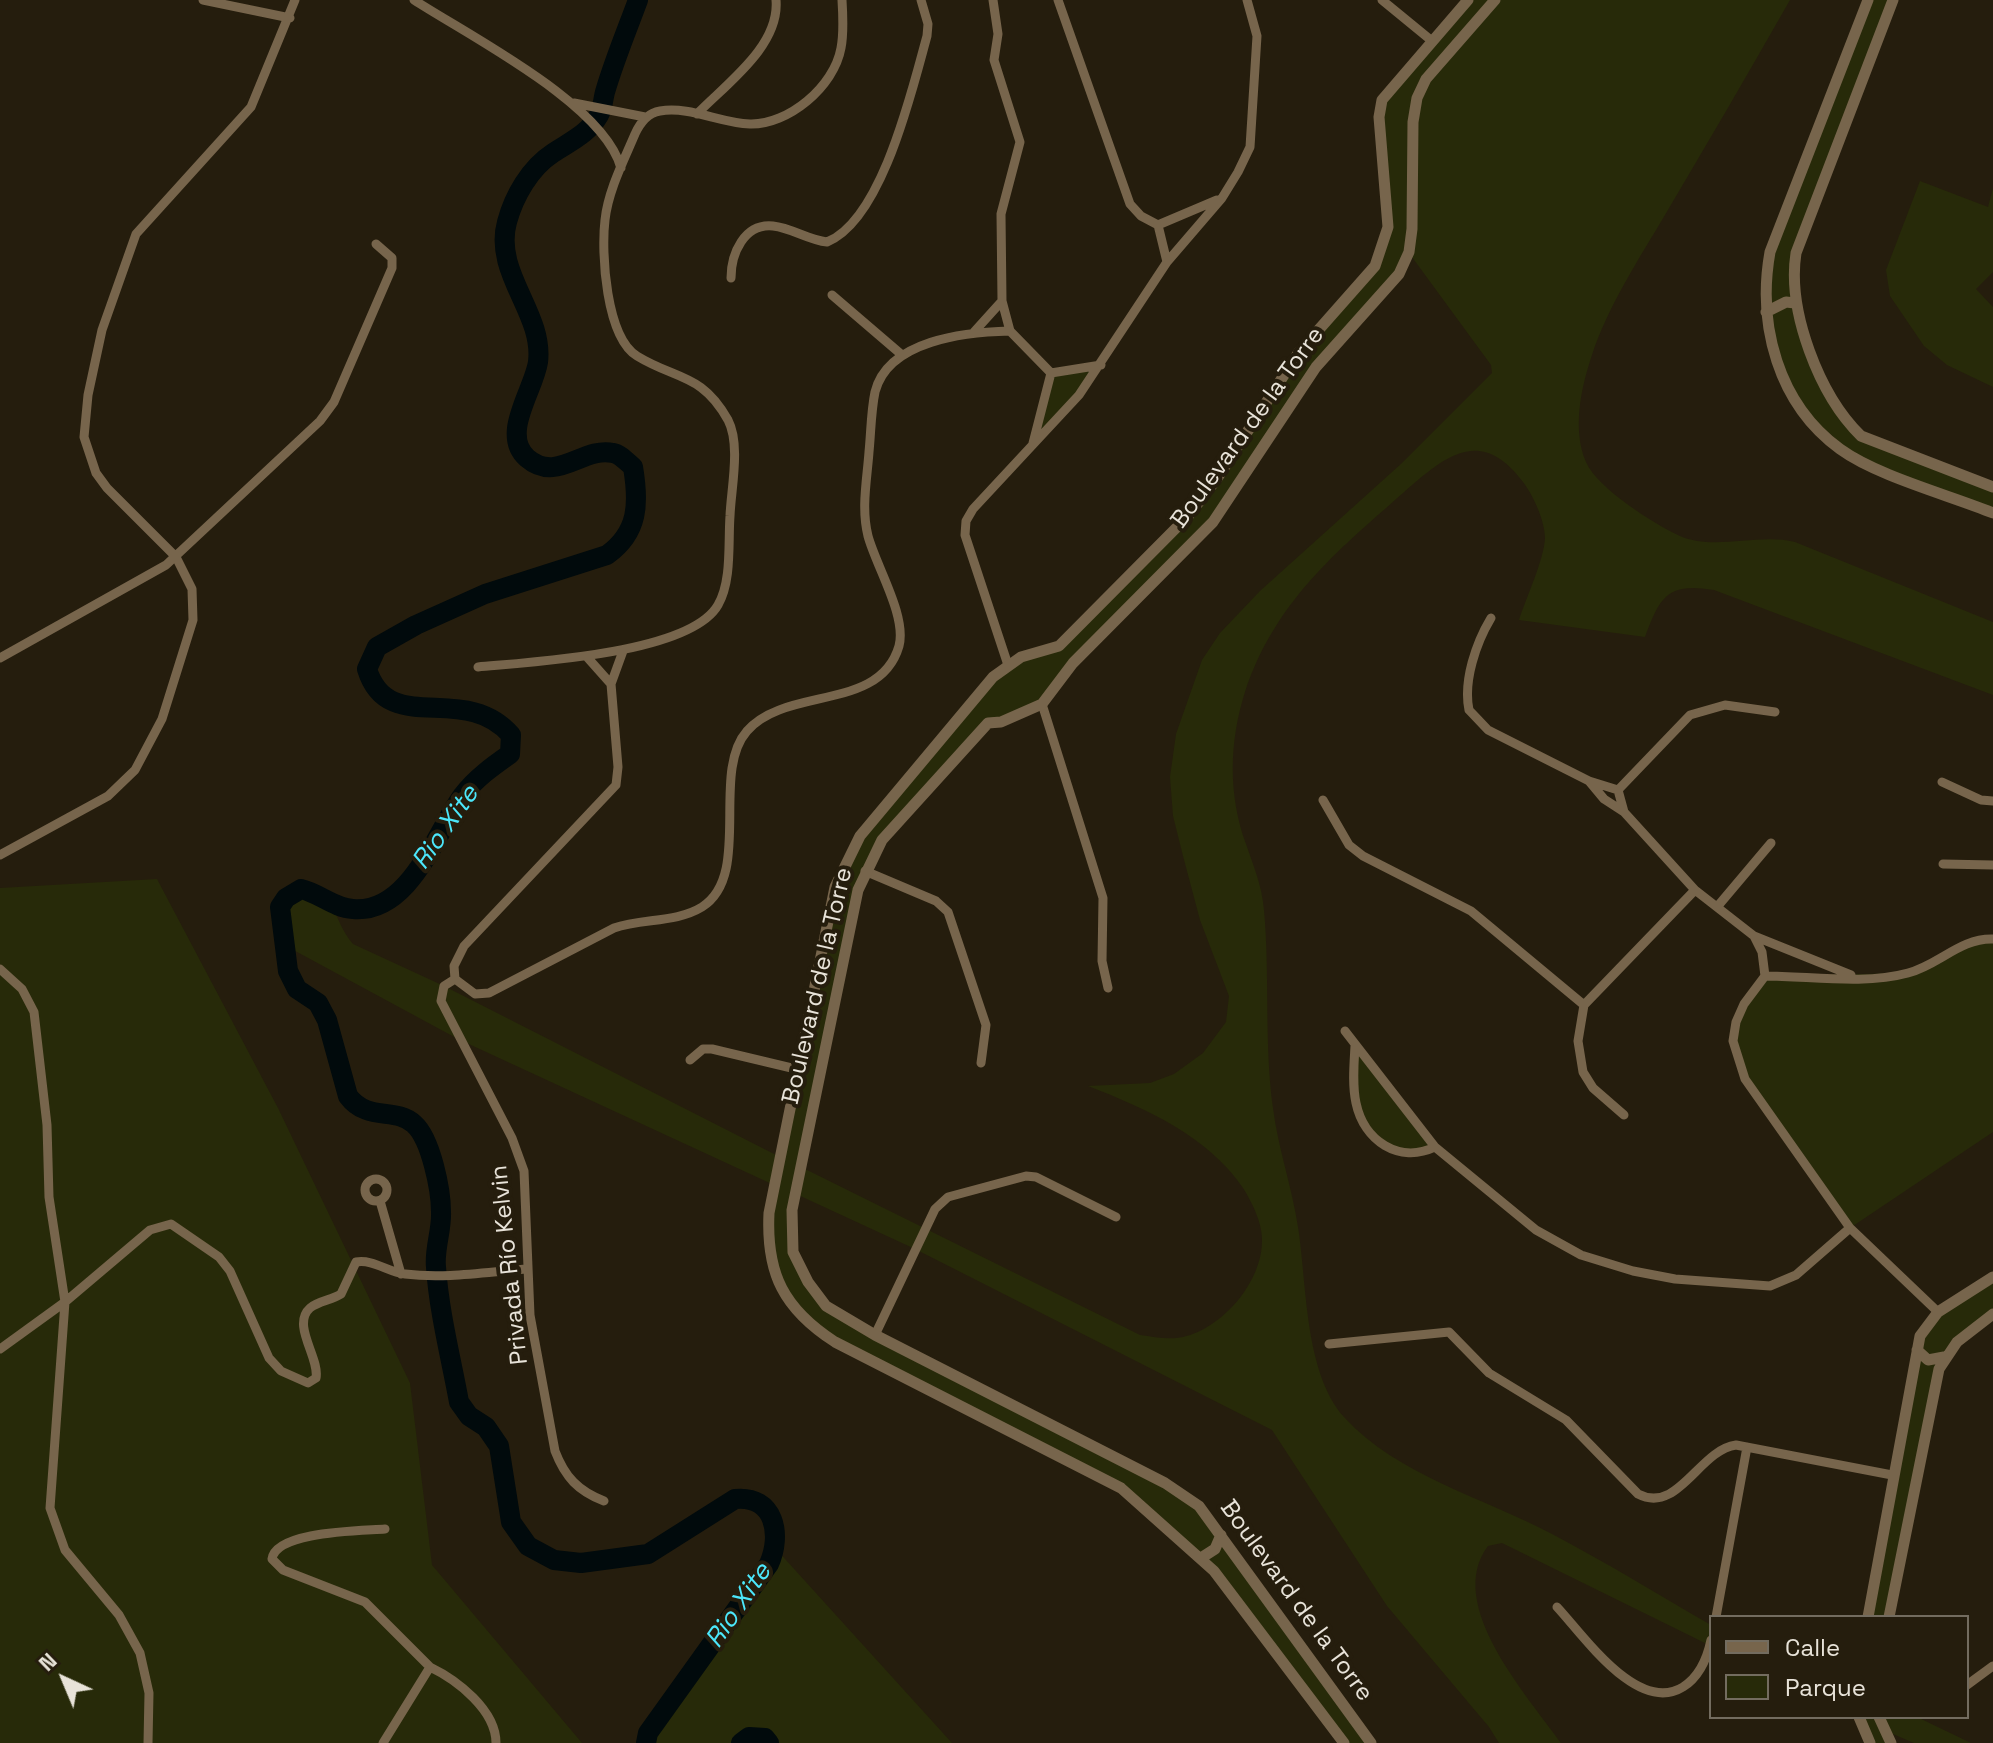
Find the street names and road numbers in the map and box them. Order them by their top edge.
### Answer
street label: Boulevard de la Torre [1165,322,1331,534]
street label: Boulevard de la Torre [777,865,859,1107]
street label: Privada Río Kelvin [485,1164,535,1366]
street label: Boulevard de la Torre [1213,1495,1379,1707]

